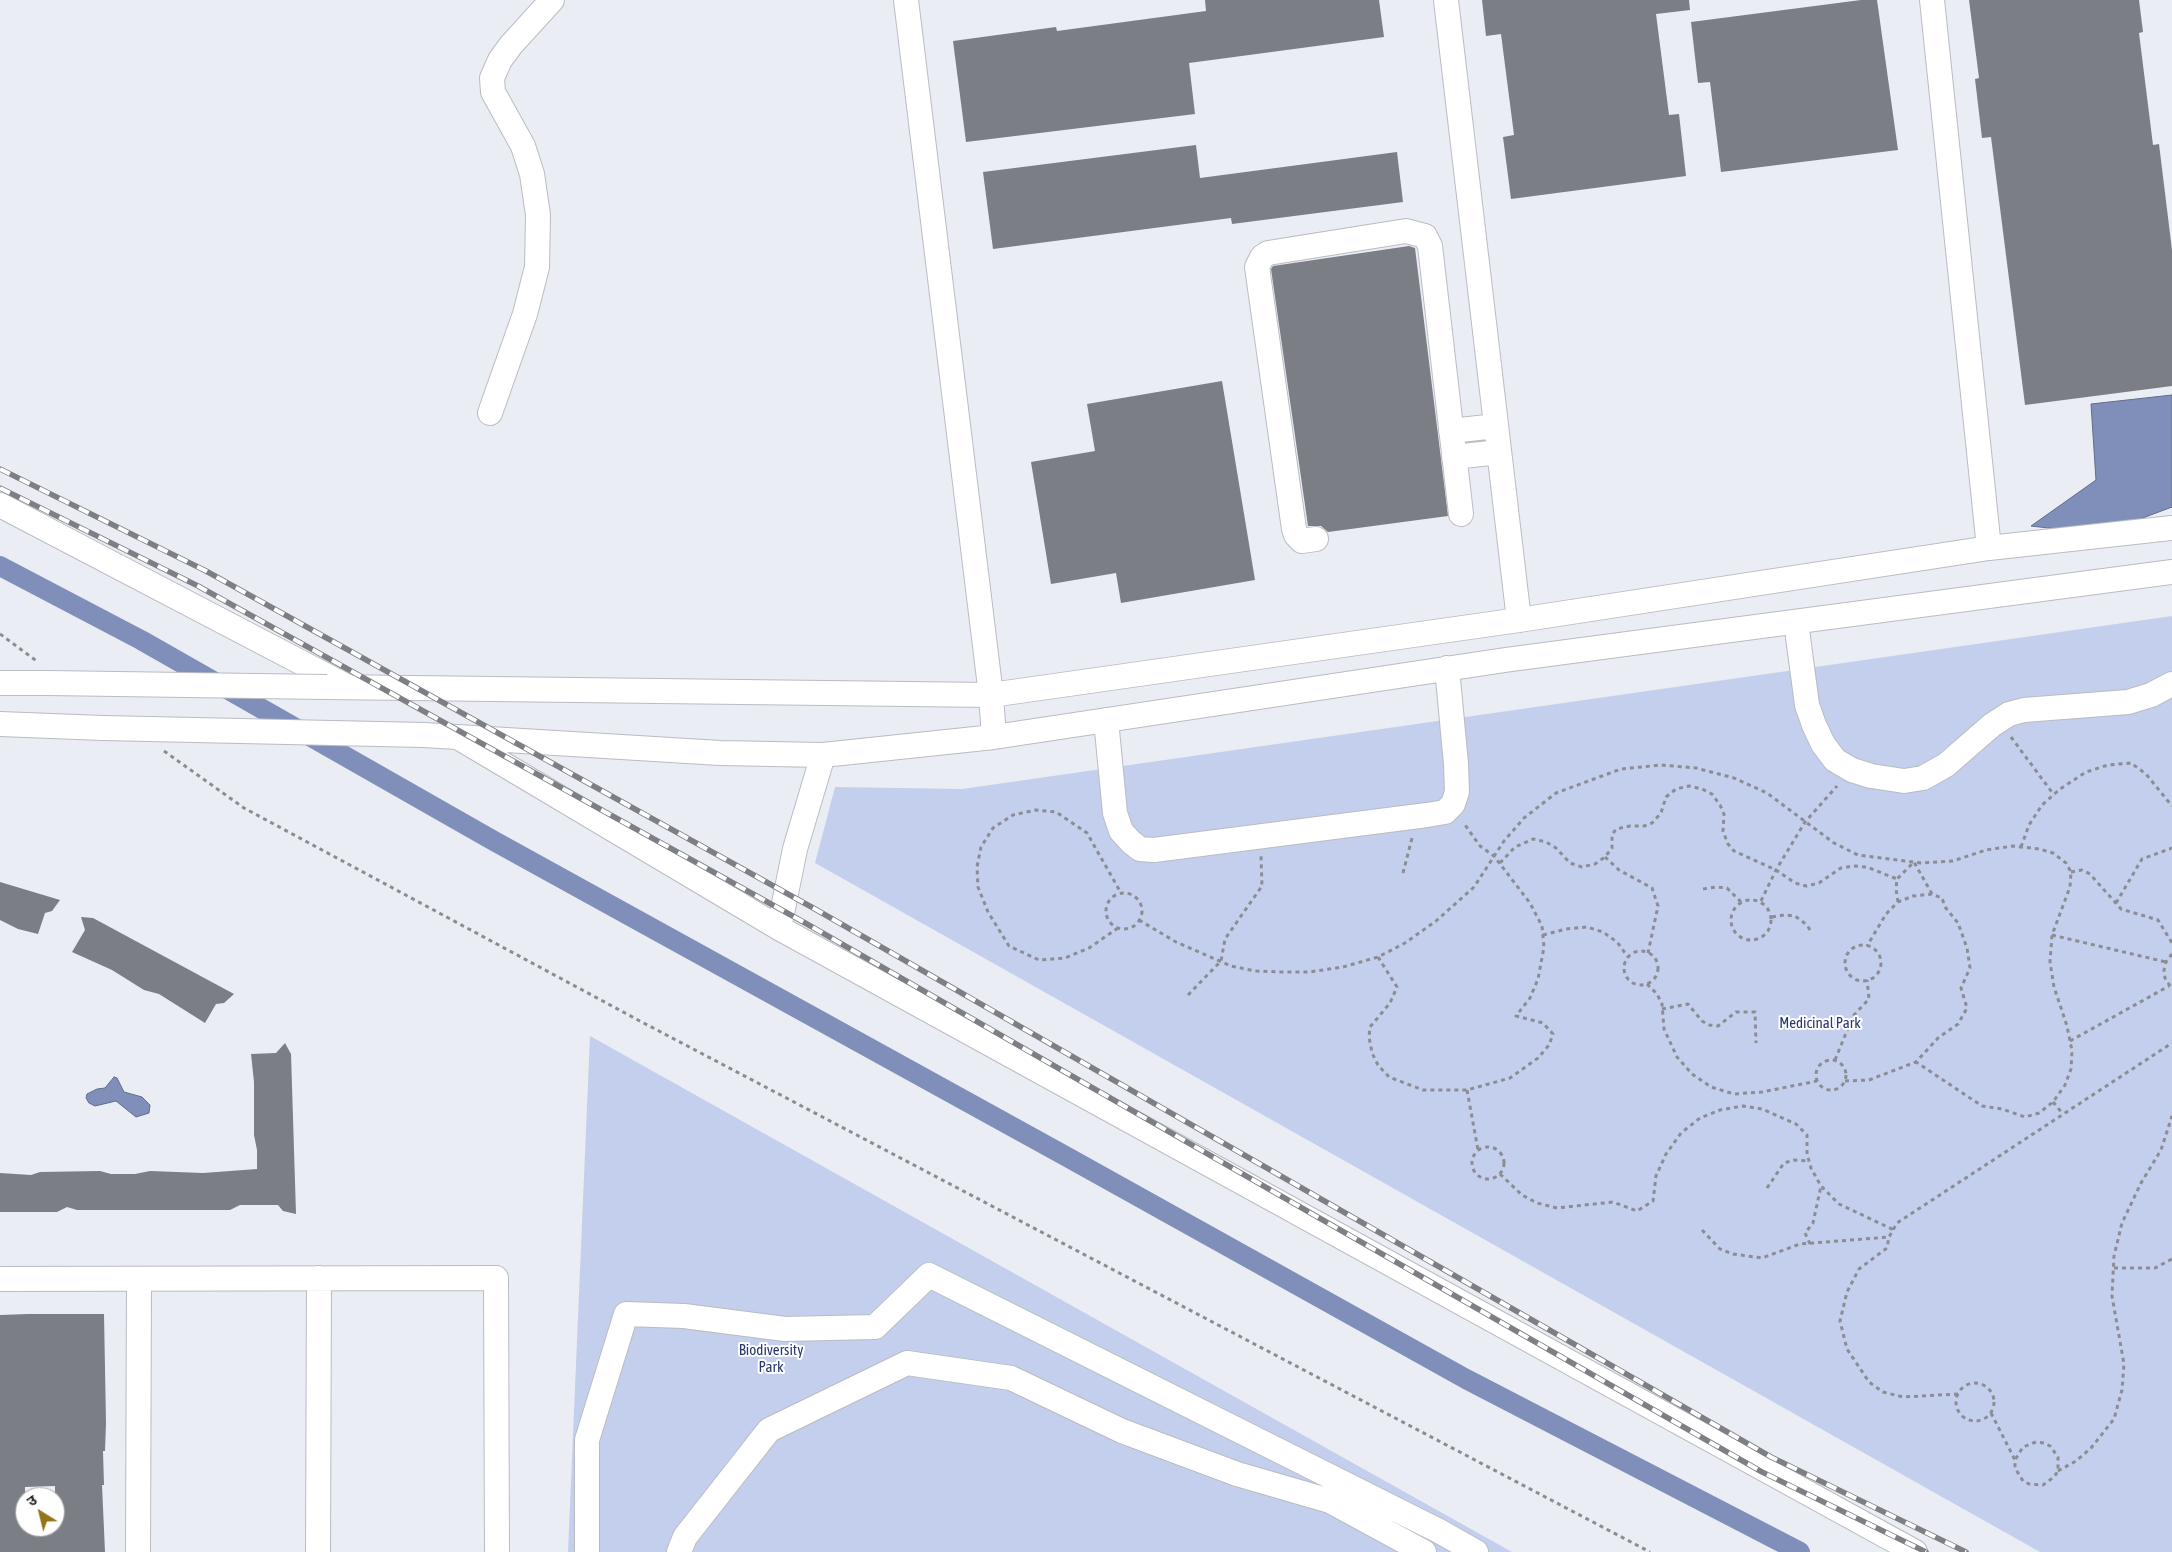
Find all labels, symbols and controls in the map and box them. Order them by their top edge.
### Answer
park label: Medicinal Park [1779,1014,1861,1032]
park label: Biodiversity Park [739,1341,803,1376]
north arrow [15,1487,65,1537]
text: उ [24,1492,40,1510]

